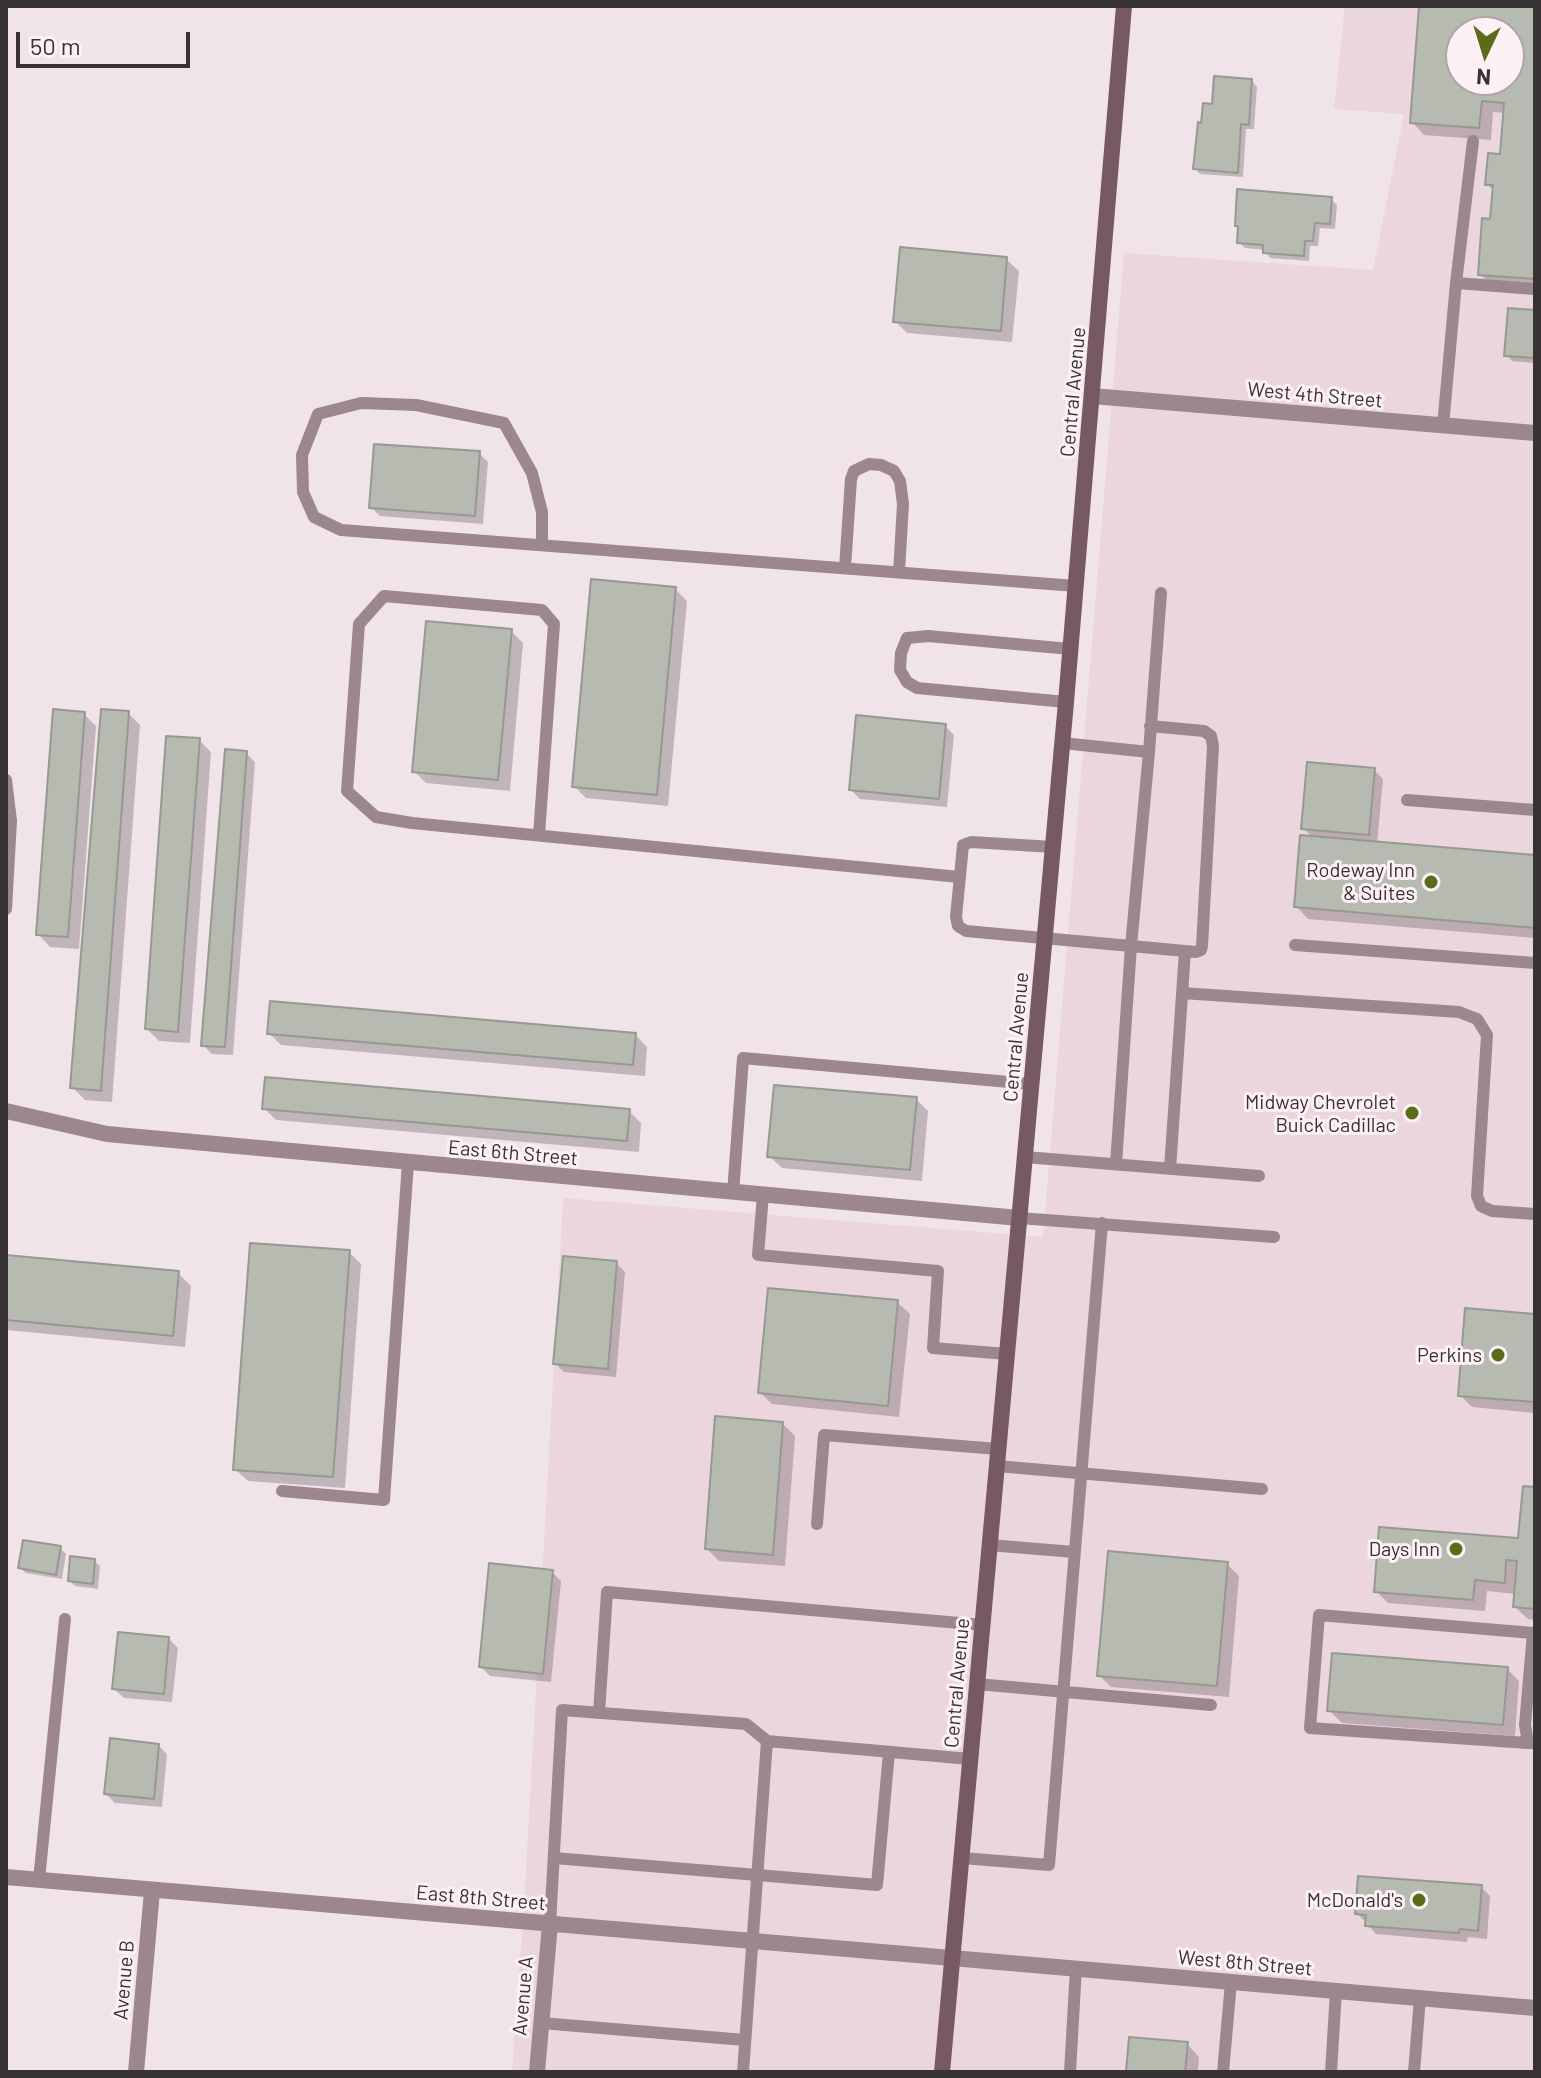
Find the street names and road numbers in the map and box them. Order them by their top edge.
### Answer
street label: Central Avenue [1055,326,1091,458]
street label: West 4th Street [1246,377,1384,413]
street label: Central Avenue [998,971,1034,1103]
street label: East 6th Street [447,1135,579,1171]
street label: Central Avenue [939,1617,975,1749]
street label: East 8th Street [415,1880,547,1916]
street label: Avenue B [109,1939,139,2021]
street label: West 8th Street [1177,1945,1313,1981]
street label: Avenue A [508,1955,538,2037]

